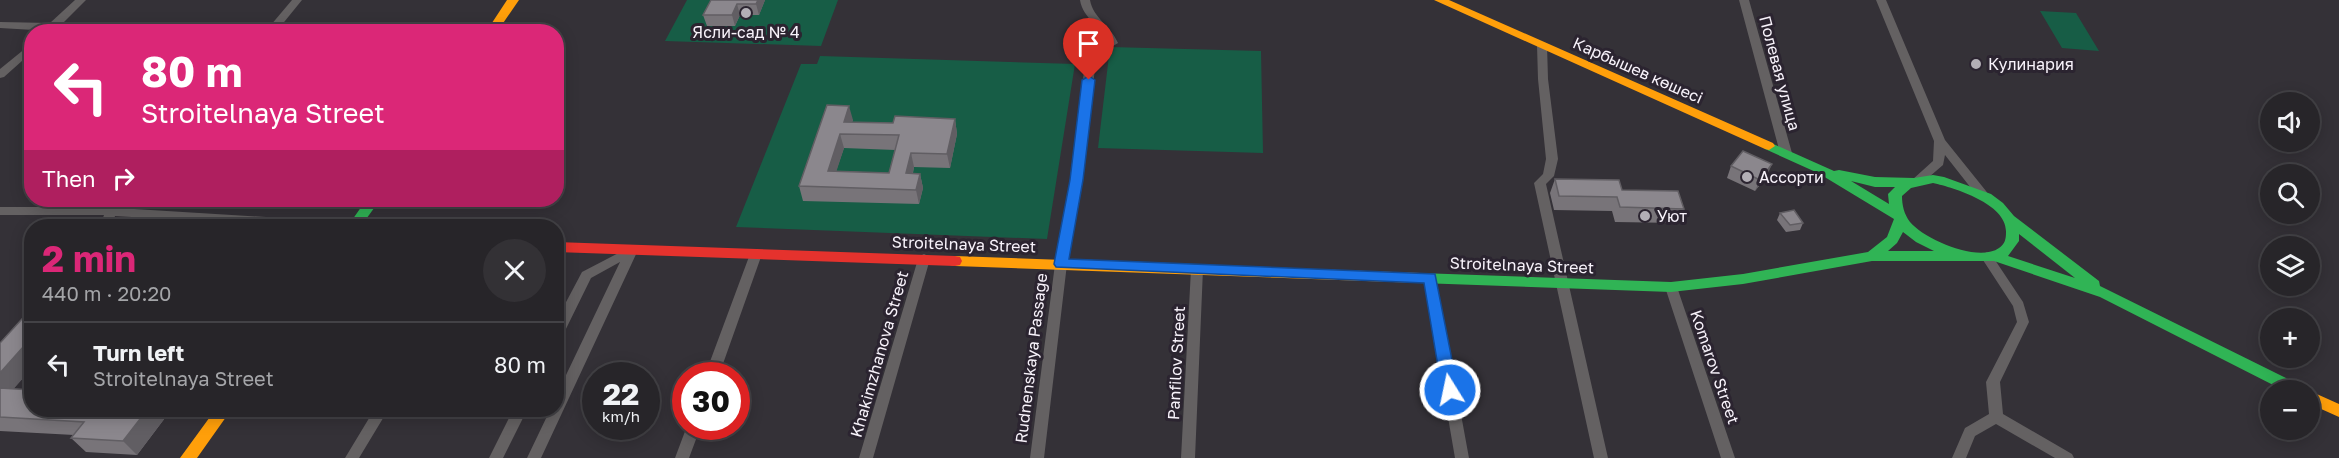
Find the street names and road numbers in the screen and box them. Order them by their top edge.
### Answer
street label: Полевая улица [1755,13,1805,133]
street label: Карбышев көшесі [1570,32,1706,108]
street label: Stroitelnaya Street [891,231,1037,257]
street label: Stroitelnaya Street [1449,252,1595,278]
street label: Khakimzhanova Street [846,268,912,440]
street label: Rudnenskaya Passage [1011,272,1051,444]
street label: Panfilov Street [1163,306,1189,420]
street label: Komarov Street [1686,307,1744,427]

